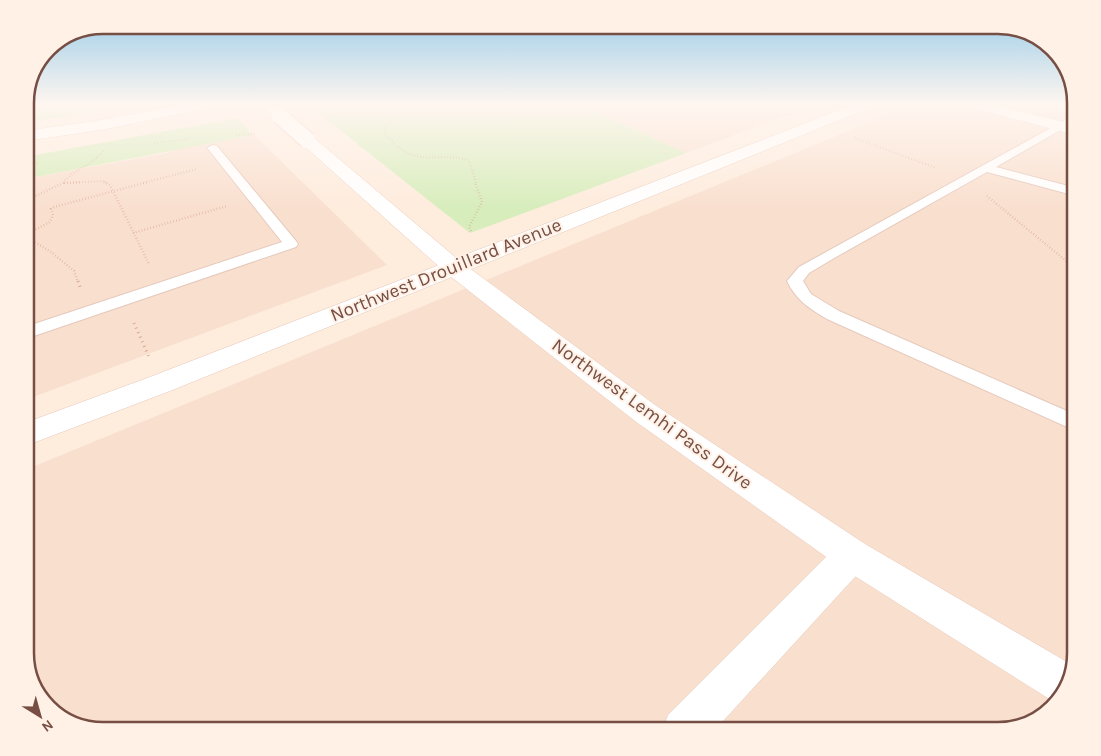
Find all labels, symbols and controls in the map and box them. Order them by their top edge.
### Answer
street label: Northwest Drouillard Avenue [327,213,565,327]
street label: Northwest Lemhi Pass Drive [548,334,756,494]
north arrow [15,691,65,741]
text: N [38,716,57,736]

